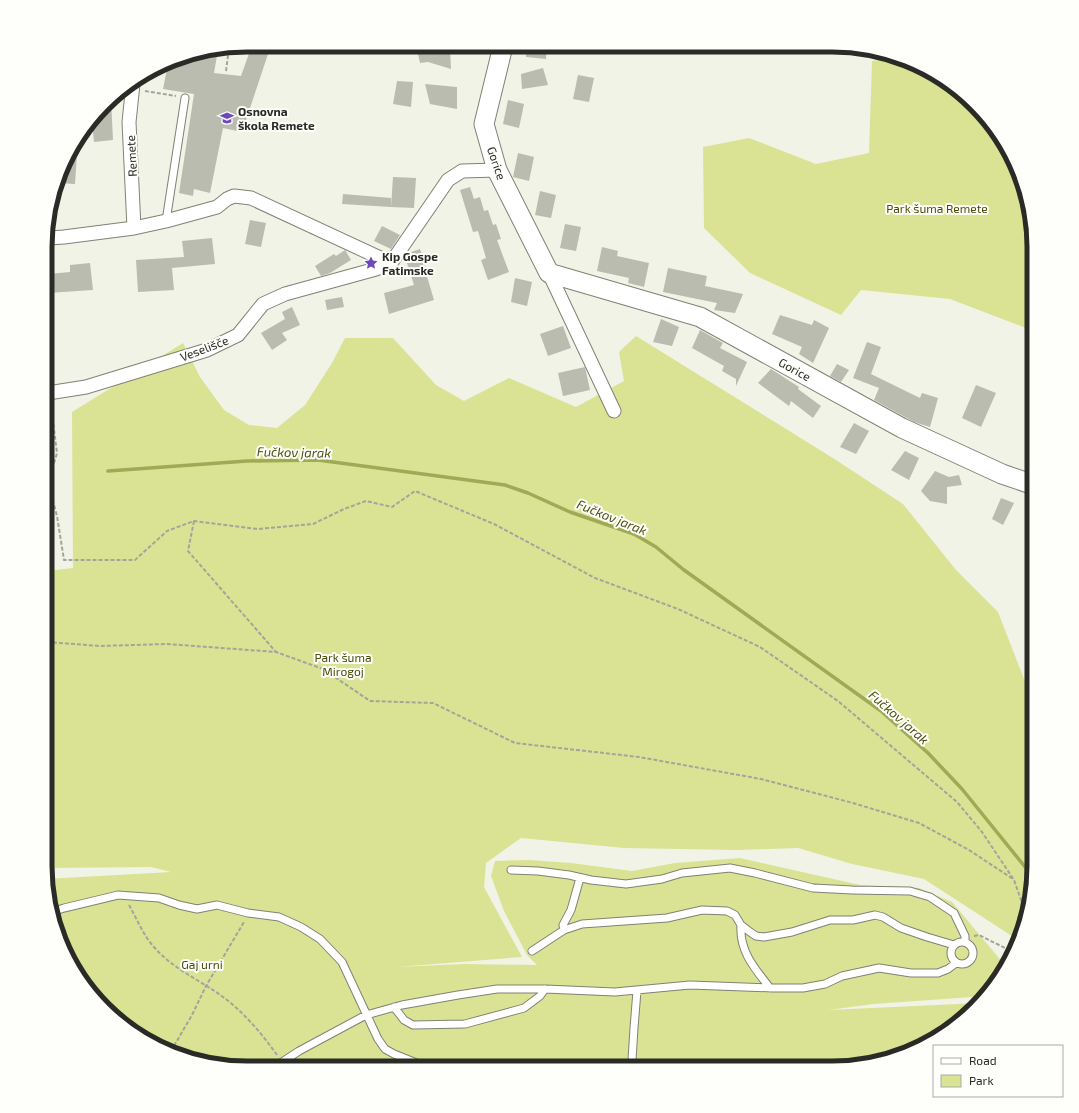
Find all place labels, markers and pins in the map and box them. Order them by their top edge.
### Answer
place label: Osnovna škola Remete [238,104,315,132]
school or university icon: Osnovna škola Remete [219,110,235,126]
place label: Kip Gospe Fatimske [382,249,438,277]
place icon: Kip Gospe Fatimske [363,255,379,271]

